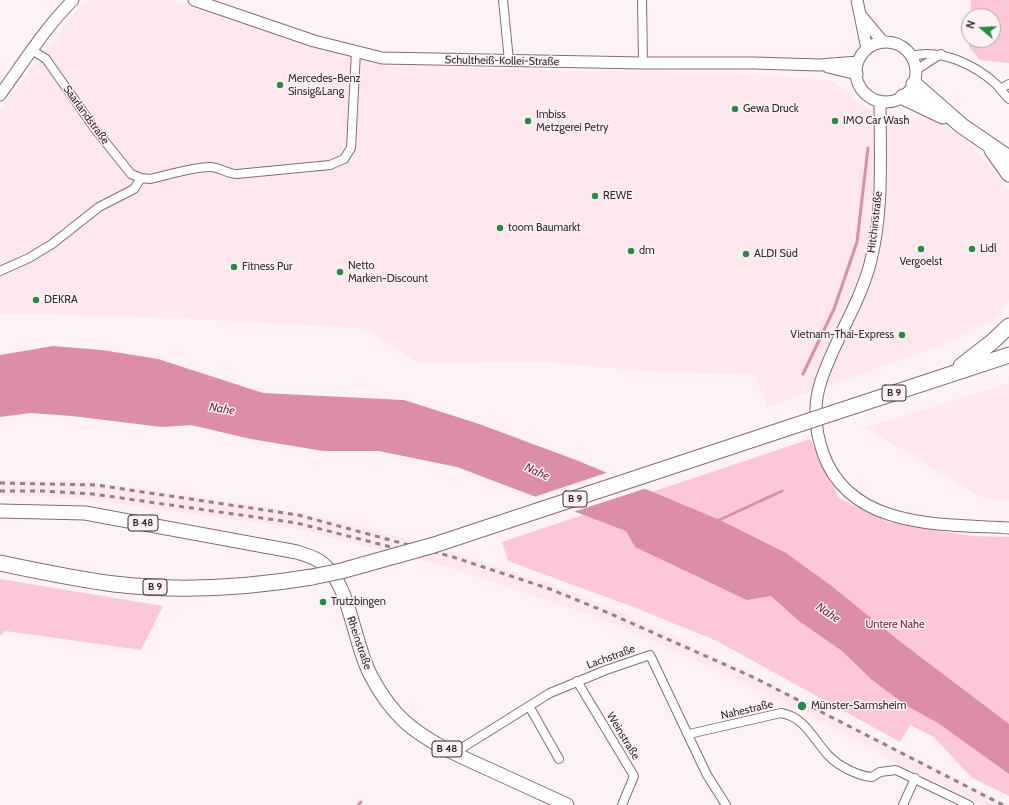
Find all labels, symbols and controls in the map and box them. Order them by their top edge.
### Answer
north arrow [961,8,1001,48]
text: N [963,18,978,30]
street label: Schultheiß-Kollei-Straße [445,53,559,69]
place label: Mercedes-Benz Sinsig&Lang [288,72,361,98]
marker: Mercedes-Benz Sinsig&Lang [275,80,285,90]
street label: Saarlandstraße [60,83,112,147]
place label: Gewa Druck [743,102,799,116]
marker: Gewa Druck [730,104,740,114]
place label: Imbiss Metzgerei Petry [536,108,609,134]
place label: IMO Car Wash [843,114,909,128]
marker: Imbiss Metzgerei Petry [523,116,533,126]
marker: IMO Car Wash [830,116,840,126]
place label: REWE [603,189,632,203]
street label: Hitchinstraße [865,190,885,254]
marker: REWE [590,191,600,201]
place label: toom Baumarkt [508,221,581,235]
marker: toom Baumarkt [495,223,505,233]
place label: Lidl [980,242,997,256]
place label: dm [639,244,655,258]
marker: Vergoelst [916,244,926,254]
marker: Lidl [967,244,977,254]
marker: dm [626,246,636,256]
place label: ALDI Süd [754,247,798,261]
marker: ALDI Süd [741,249,751,259]
place label: Vergoelst [899,255,943,269]
place label: Netto Marken-Discount [348,259,428,285]
place label: Fitness Pur [242,260,293,274]
marker: Fitness Pur [229,262,239,272]
marker: Netto Marken-Discount [335,267,345,277]
place label: DEKRA [44,293,78,307]
marker: DEKRA [31,295,41,305]
place label: Vietnam-Thai-Express [790,328,894,342]
marker: Vietnam-Thai-Express [897,330,907,340]
road number: B 9 [882,385,906,401]
water label: Nahe [208,400,236,418]
water label: Nahe [522,460,552,484]
road number: B 9 [563,491,587,507]
road number: B 48 [128,515,158,531]
road number: B 9 [143,579,167,595]
place label: Trutzbingen [331,595,386,609]
marker: Trutzbingen [318,597,328,607]
water label: Nahe [813,600,843,626]
street label: Rheinstraße [344,615,374,671]
park label: Untere Nahe [865,618,925,632]
street label: Lachstraße [585,642,637,672]
street label: Nahestraße [720,698,774,722]
place label: Münster-Sarmsheim [811,699,906,713]
marker: Münster-Sarmsheim [796,700,808,712]
street label: Weinstraße [604,710,642,762]
road number: B 48 [432,741,462,757]

